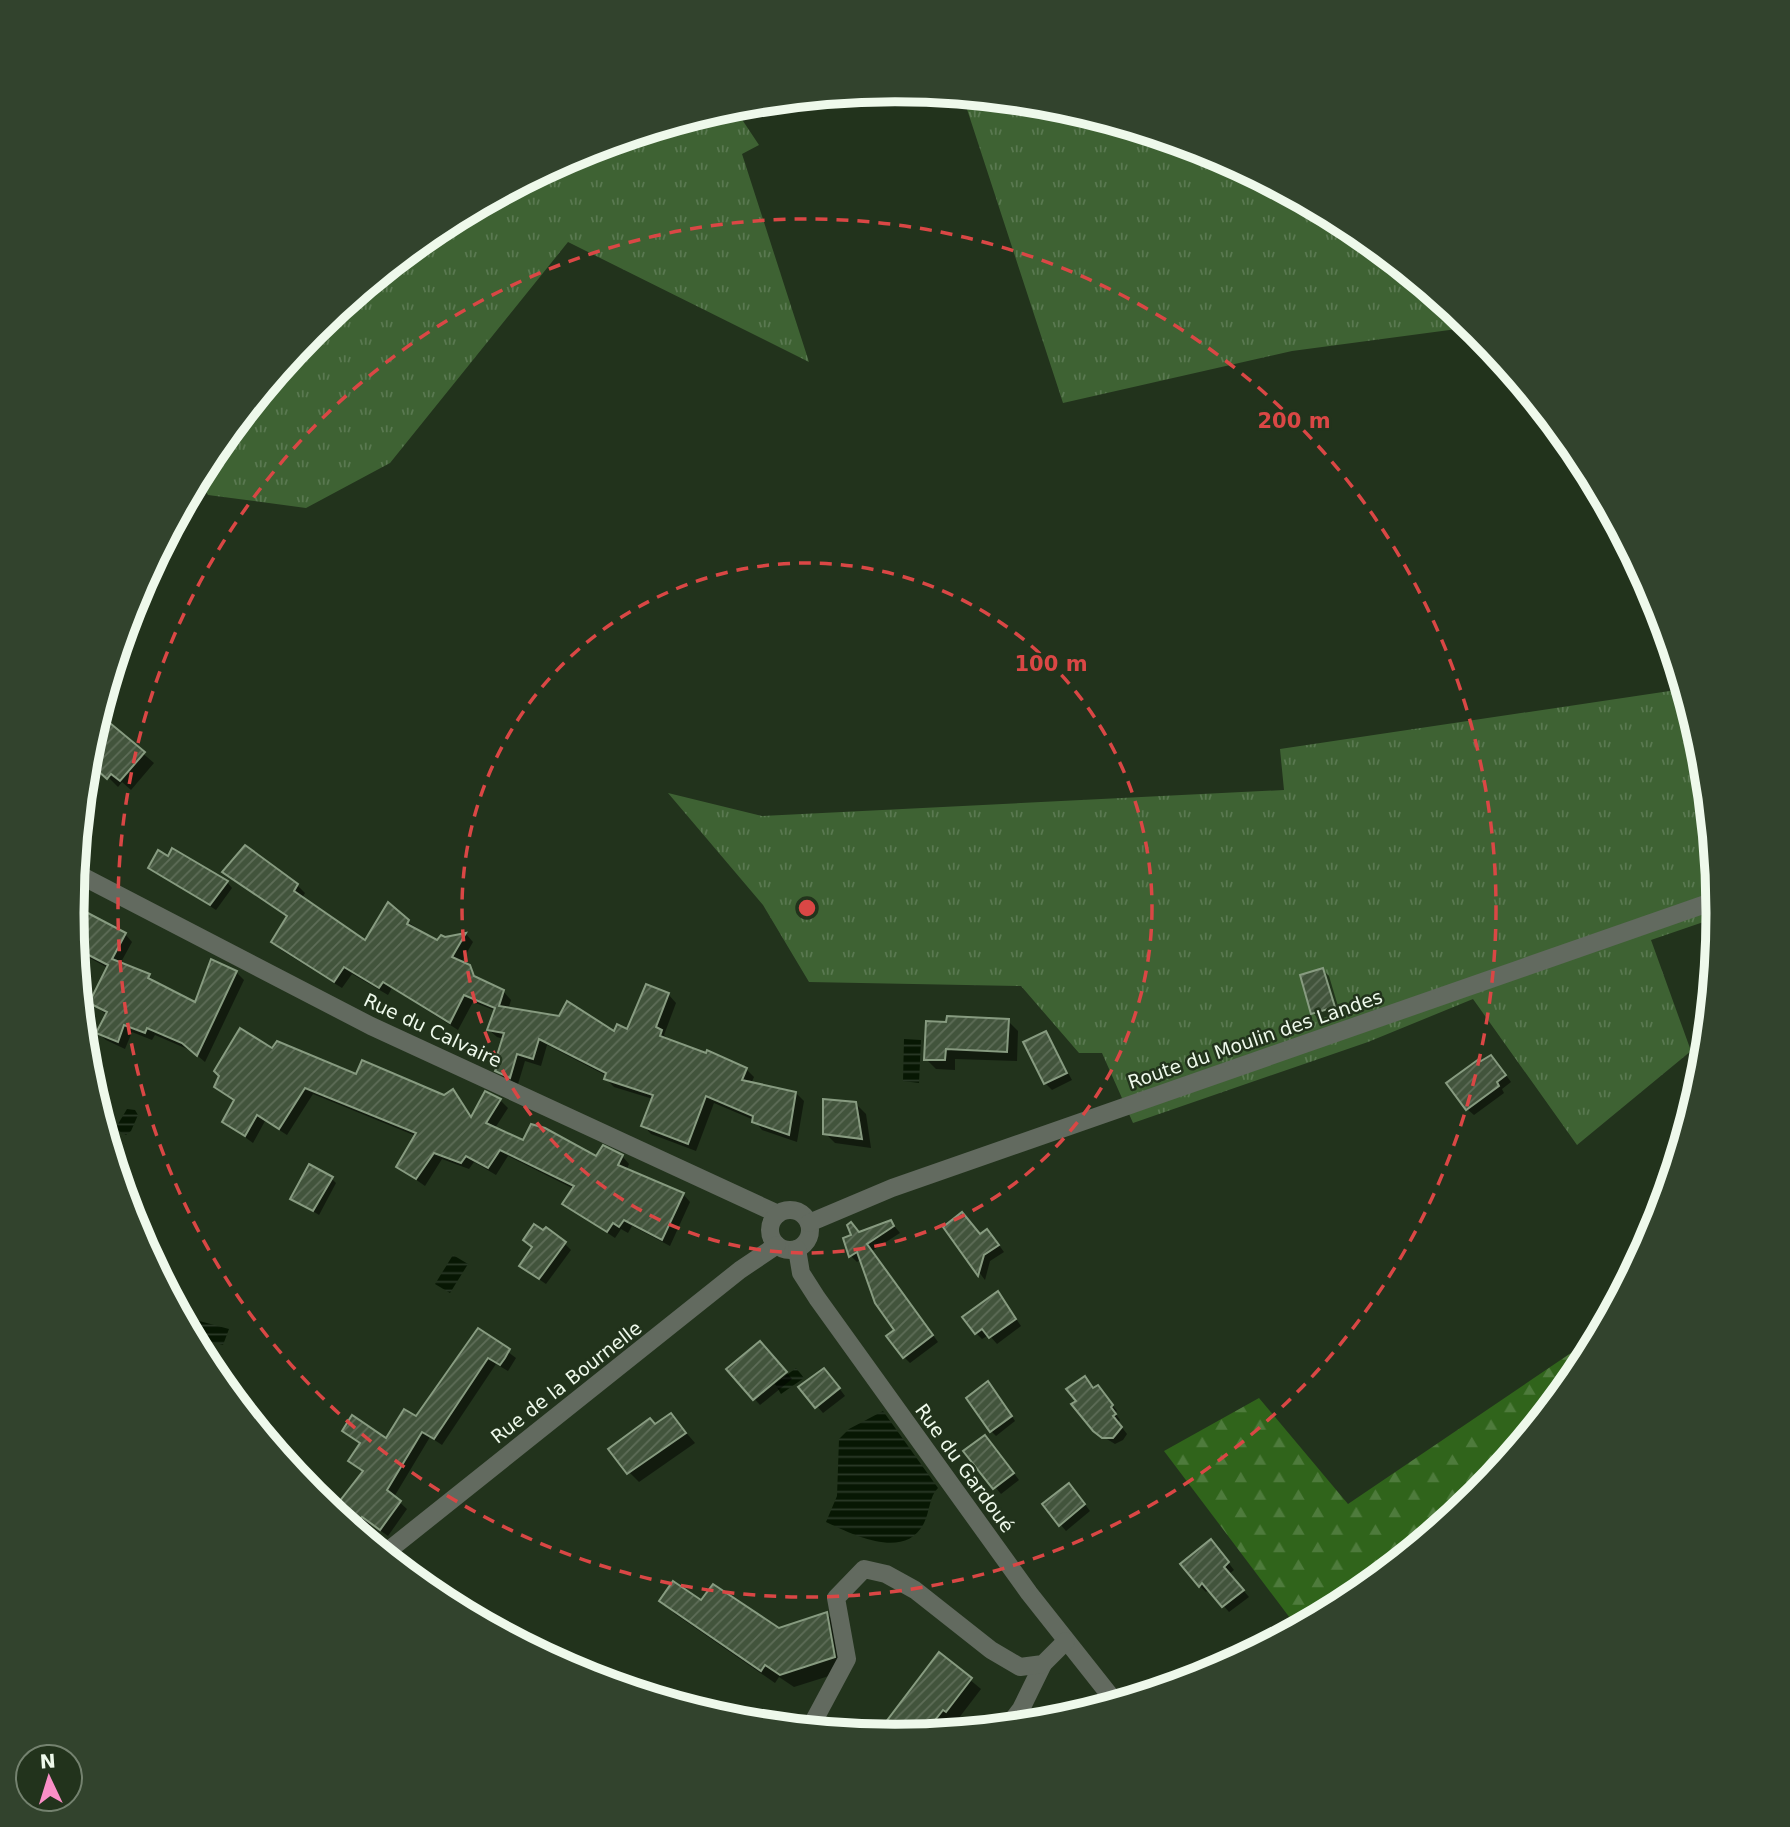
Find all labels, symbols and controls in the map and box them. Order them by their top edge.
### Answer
text: 200 m [1257,409,1331,433]
text: 100 m [1014,652,1088,676]
centre of rings [795,896,819,920]
street label: Route du Moulin des Landes [1125,985,1385,1093]
street label: Rue du Calvaire [361,988,505,1072]
street label: Rue de la Bournelle [486,1316,646,1448]
street label: Rue du Gardoué [911,1399,1019,1537]
north arrow [14,1743,84,1813]
text: N [39,1750,57,1773]

